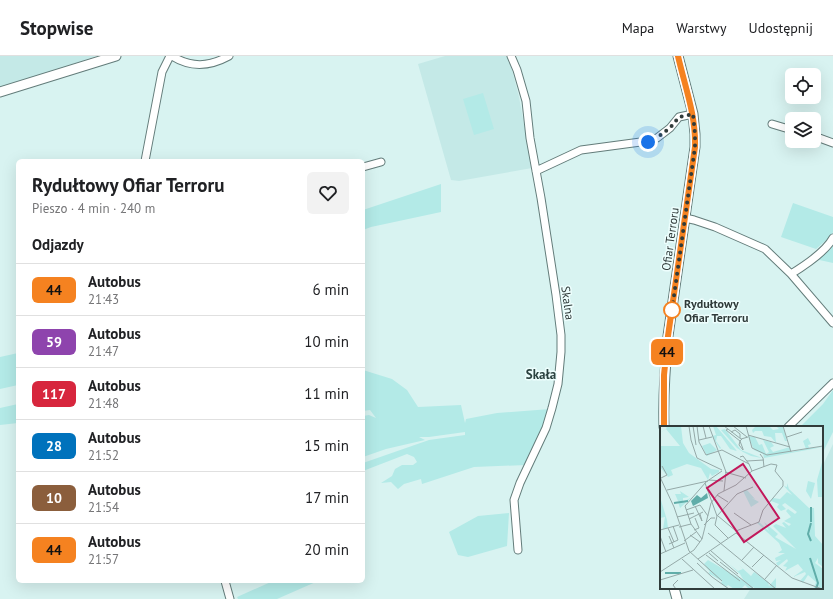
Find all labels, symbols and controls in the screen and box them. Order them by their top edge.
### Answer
text: Stopwise [20,16,93,40]
text: Mapa [622,19,654,37]
text: Warstwy [676,19,727,37]
text: Udostępnij [749,19,813,37]
map controls [785,68,821,148]
button: locate [785,68,821,104]
button: layers [785,112,821,148]
your location [638,132,658,152]
button: heart [307,172,349,214]
text: Rydułtowy Ofiar Terroru [32,173,224,197]
text: Pieszo · 4 min · 240 m [32,200,155,217]
street label: Ofiar Terroru [658,206,682,272]
text: Odjazdy [32,235,84,254]
text: Autobus [88,272,141,291]
text: 6 min [312,280,349,299]
text: 44 [46,281,62,299]
street label: Skalna [558,285,578,321]
text: 21:43 [88,291,119,308]
place label: Rydułtowy Ofiar Terroru [684,296,748,325]
marker: Rydułtowy Ofiar Terroru [663,301,681,319]
text: Autobus [88,324,141,343]
text: 10 min [304,332,349,351]
text: 59 [46,333,62,351]
line badge: 44 [649,339,685,365]
text: 21:47 [88,343,119,360]
text: 44 [659,343,675,361]
district label: Skała [526,366,556,383]
text: Autobus [88,376,141,395]
text: 11 min [304,384,349,403]
text: 117 [42,385,66,403]
text: 21:48 [88,395,119,412]
inset map [660,426,823,589]
text: Autobus [88,428,141,447]
text: 15 min [304,436,349,455]
text: 28 [46,437,62,455]
text: 21:52 [88,447,119,464]
text: Autobus [88,480,141,499]
text: 17 min [305,488,349,507]
text: 10 [46,489,62,507]
text: 21:54 [88,499,119,516]
text: Autobus [88,532,141,551]
text: 20 min [304,540,349,559]
text: 44 [46,541,62,559]
text: 21:57 [88,551,119,568]

